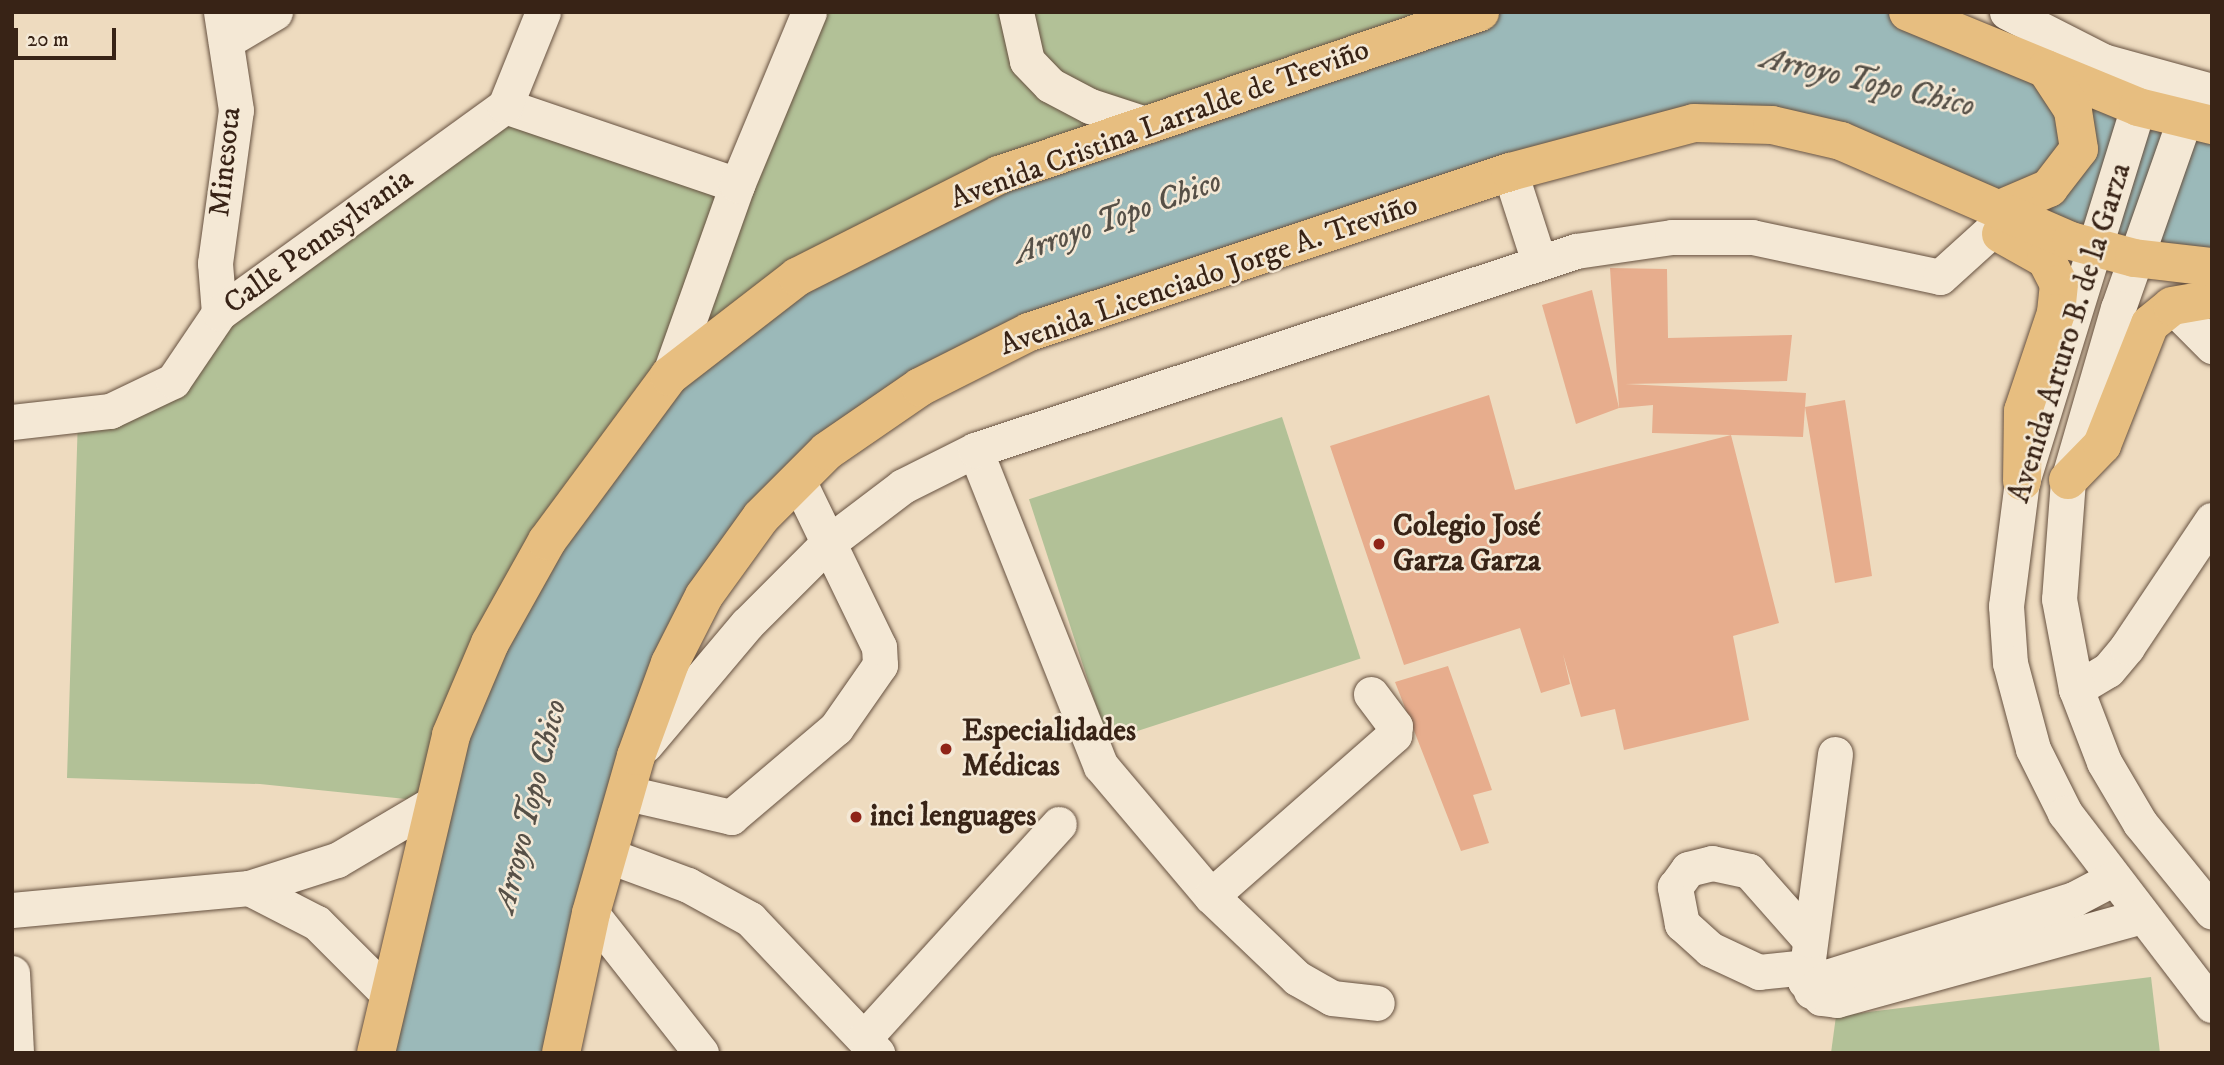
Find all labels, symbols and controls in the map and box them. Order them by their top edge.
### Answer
scale bar [18,14,119,58]
text: 20 m [27,27,69,53]
street label: Avenida Cristina Larralde de Treviño [946,32,1374,218]
water label: Arroyo Topo Chico [1758,40,1978,126]
street label: Minesota [202,105,250,219]
street label: Avenida Arturo B. de la Garza [2002,159,2140,507]
street label: Calle Pennsylvania [217,161,421,323]
water label: Arroyo Topo Chico [1009,163,1227,273]
street label: Avenida Licenciado Jorge A. Treviño [995,187,1423,365]
place label: Colegio José Garza Garza [1393,509,1541,580]
marker: Colegio José Garza Garza [1371,536,1387,552]
water label: Arroyo Topo Chico [486,696,576,916]
place label: Especialidades Médicas [962,714,1136,784]
marker: Especialidades Médicas [936,739,956,759]
place label: inci lenguages [870,799,1036,835]
marker: inci lenguages [848,809,864,825]

